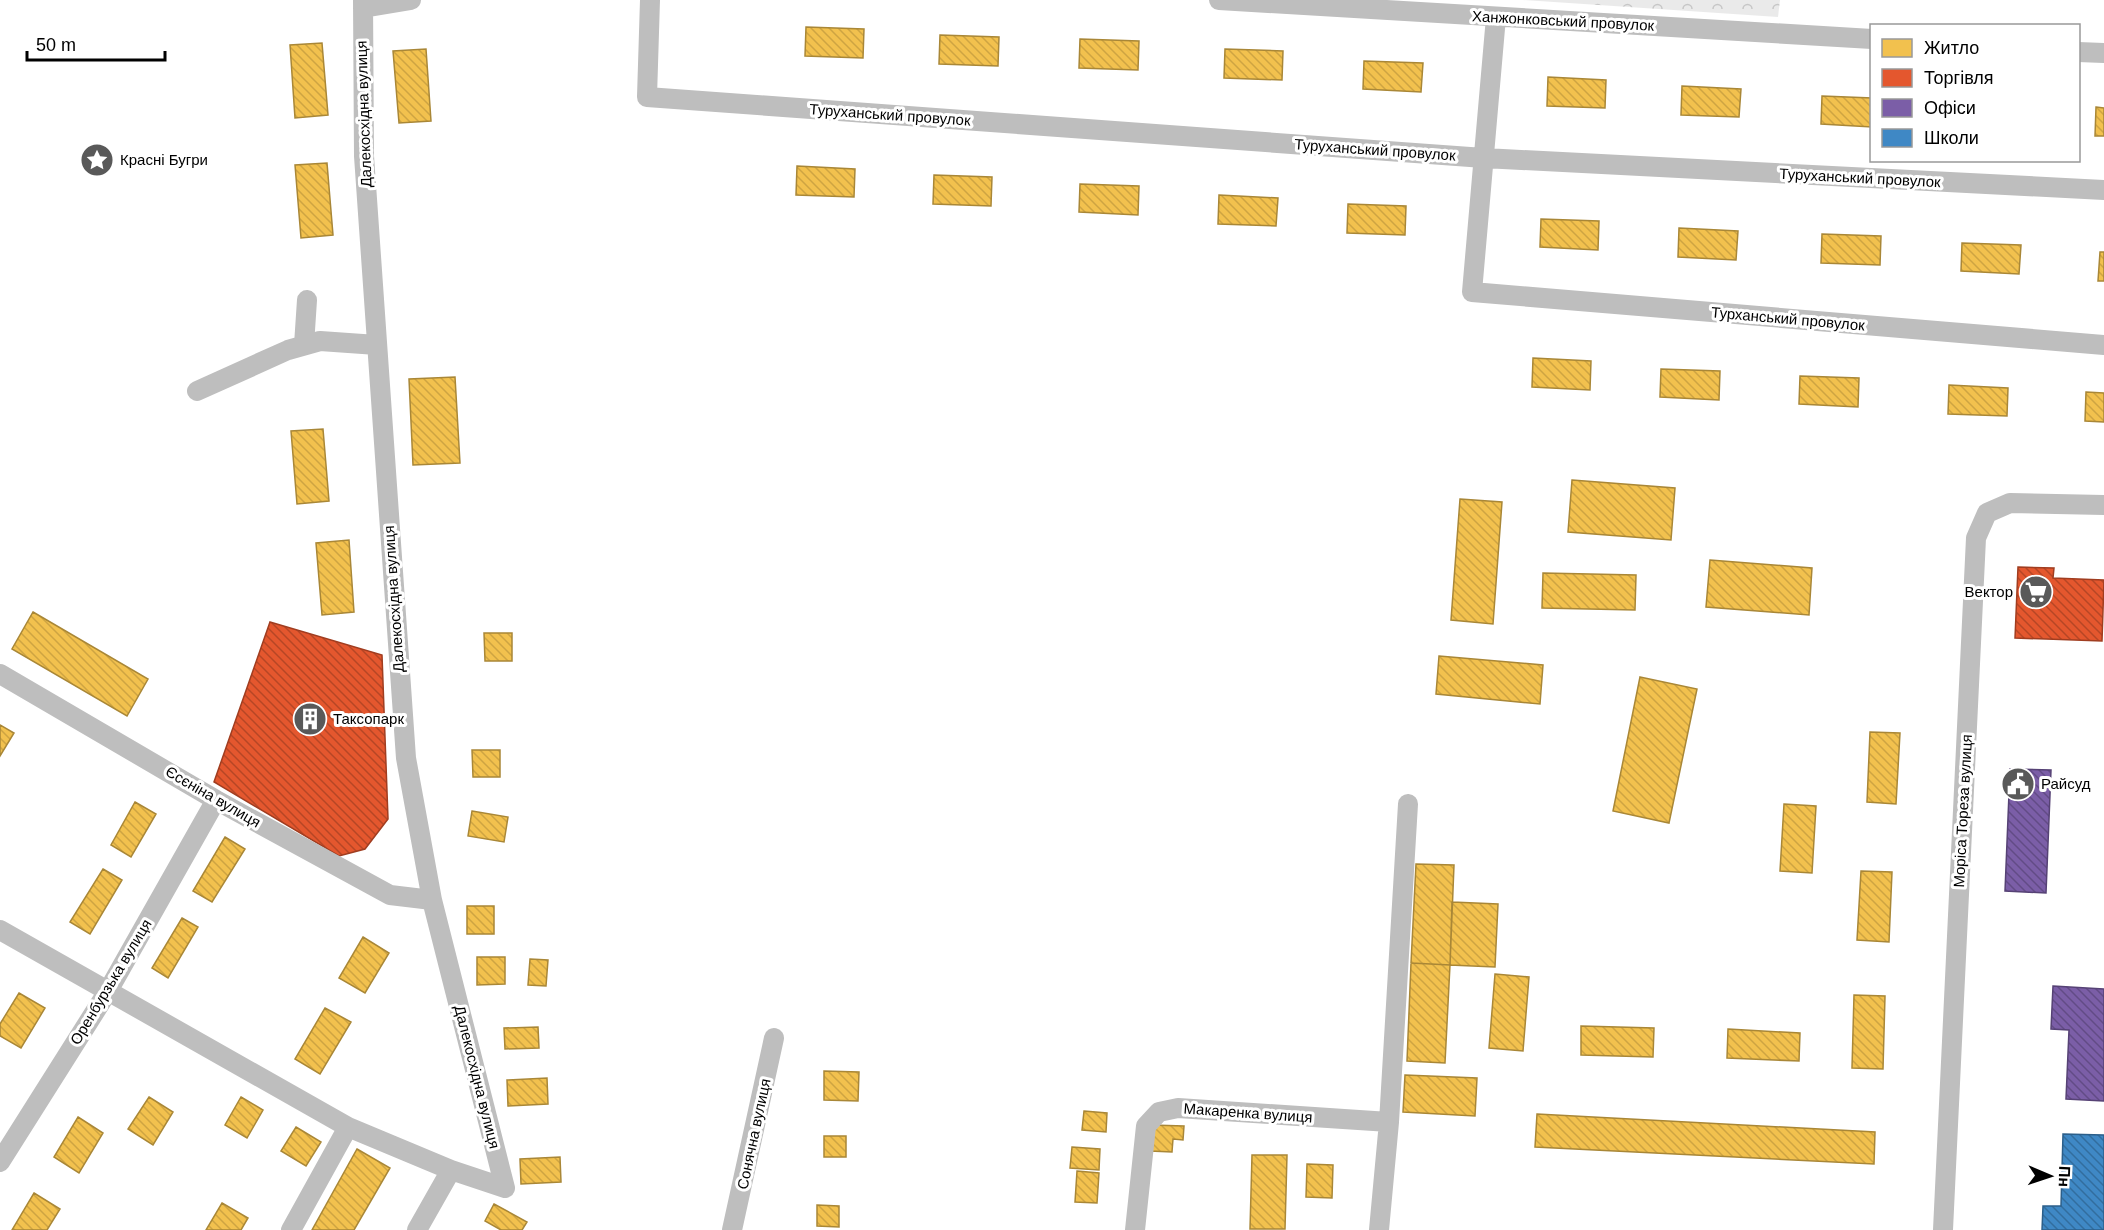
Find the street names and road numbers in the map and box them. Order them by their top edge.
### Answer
street label: Ханжонковський провулок [1471,7,1655,34]
street label: Далекосхідна вулиця [352,40,375,188]
street label: Туруханський провулок [809,100,972,129]
street label: Туруханський провулок [1294,135,1457,164]
street label: Туруханський провулок [1779,165,1942,190]
street label: Турханський провулок [1711,303,1866,334]
street label: Далекосхідна вулиця [380,525,407,673]
street label: Моріса Тореза вулиця [1950,734,1975,888]
street label: Єсєніна вулиця [163,762,264,831]
street label: Оренбурзька вулиця [66,916,155,1047]
street label: Далекосхідна вулиця [451,1003,504,1150]
street label: Сонячна вулиця [733,1077,774,1191]
street label: Макаренка вулиця [1183,1100,1313,1125]

